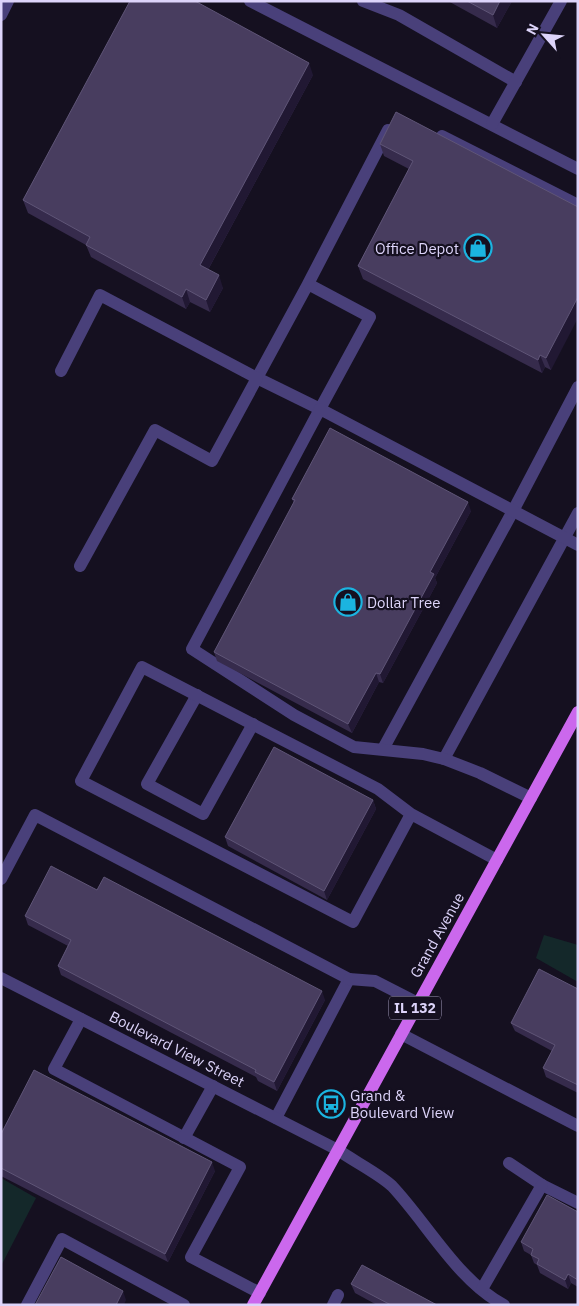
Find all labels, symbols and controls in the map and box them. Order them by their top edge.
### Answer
north arrow [519,10,569,60]
text: N [522,20,543,38]
shop icon: Office Depot [463,233,493,263]
place label: Office Depot [375,239,459,258]
shop icon: Dollar Tree [333,587,363,617]
place label: Dollar Tree [367,593,440,612]
street label: Grand Avenue [406,889,468,981]
road number: IL 132 [389,996,441,1020]
street label: Boulevard View Street [106,1007,248,1091]
place label: Grand & Boulevard View [350,1086,455,1122]
bus stop icon: Grand & Boulevard View [316,1089,346,1119]

